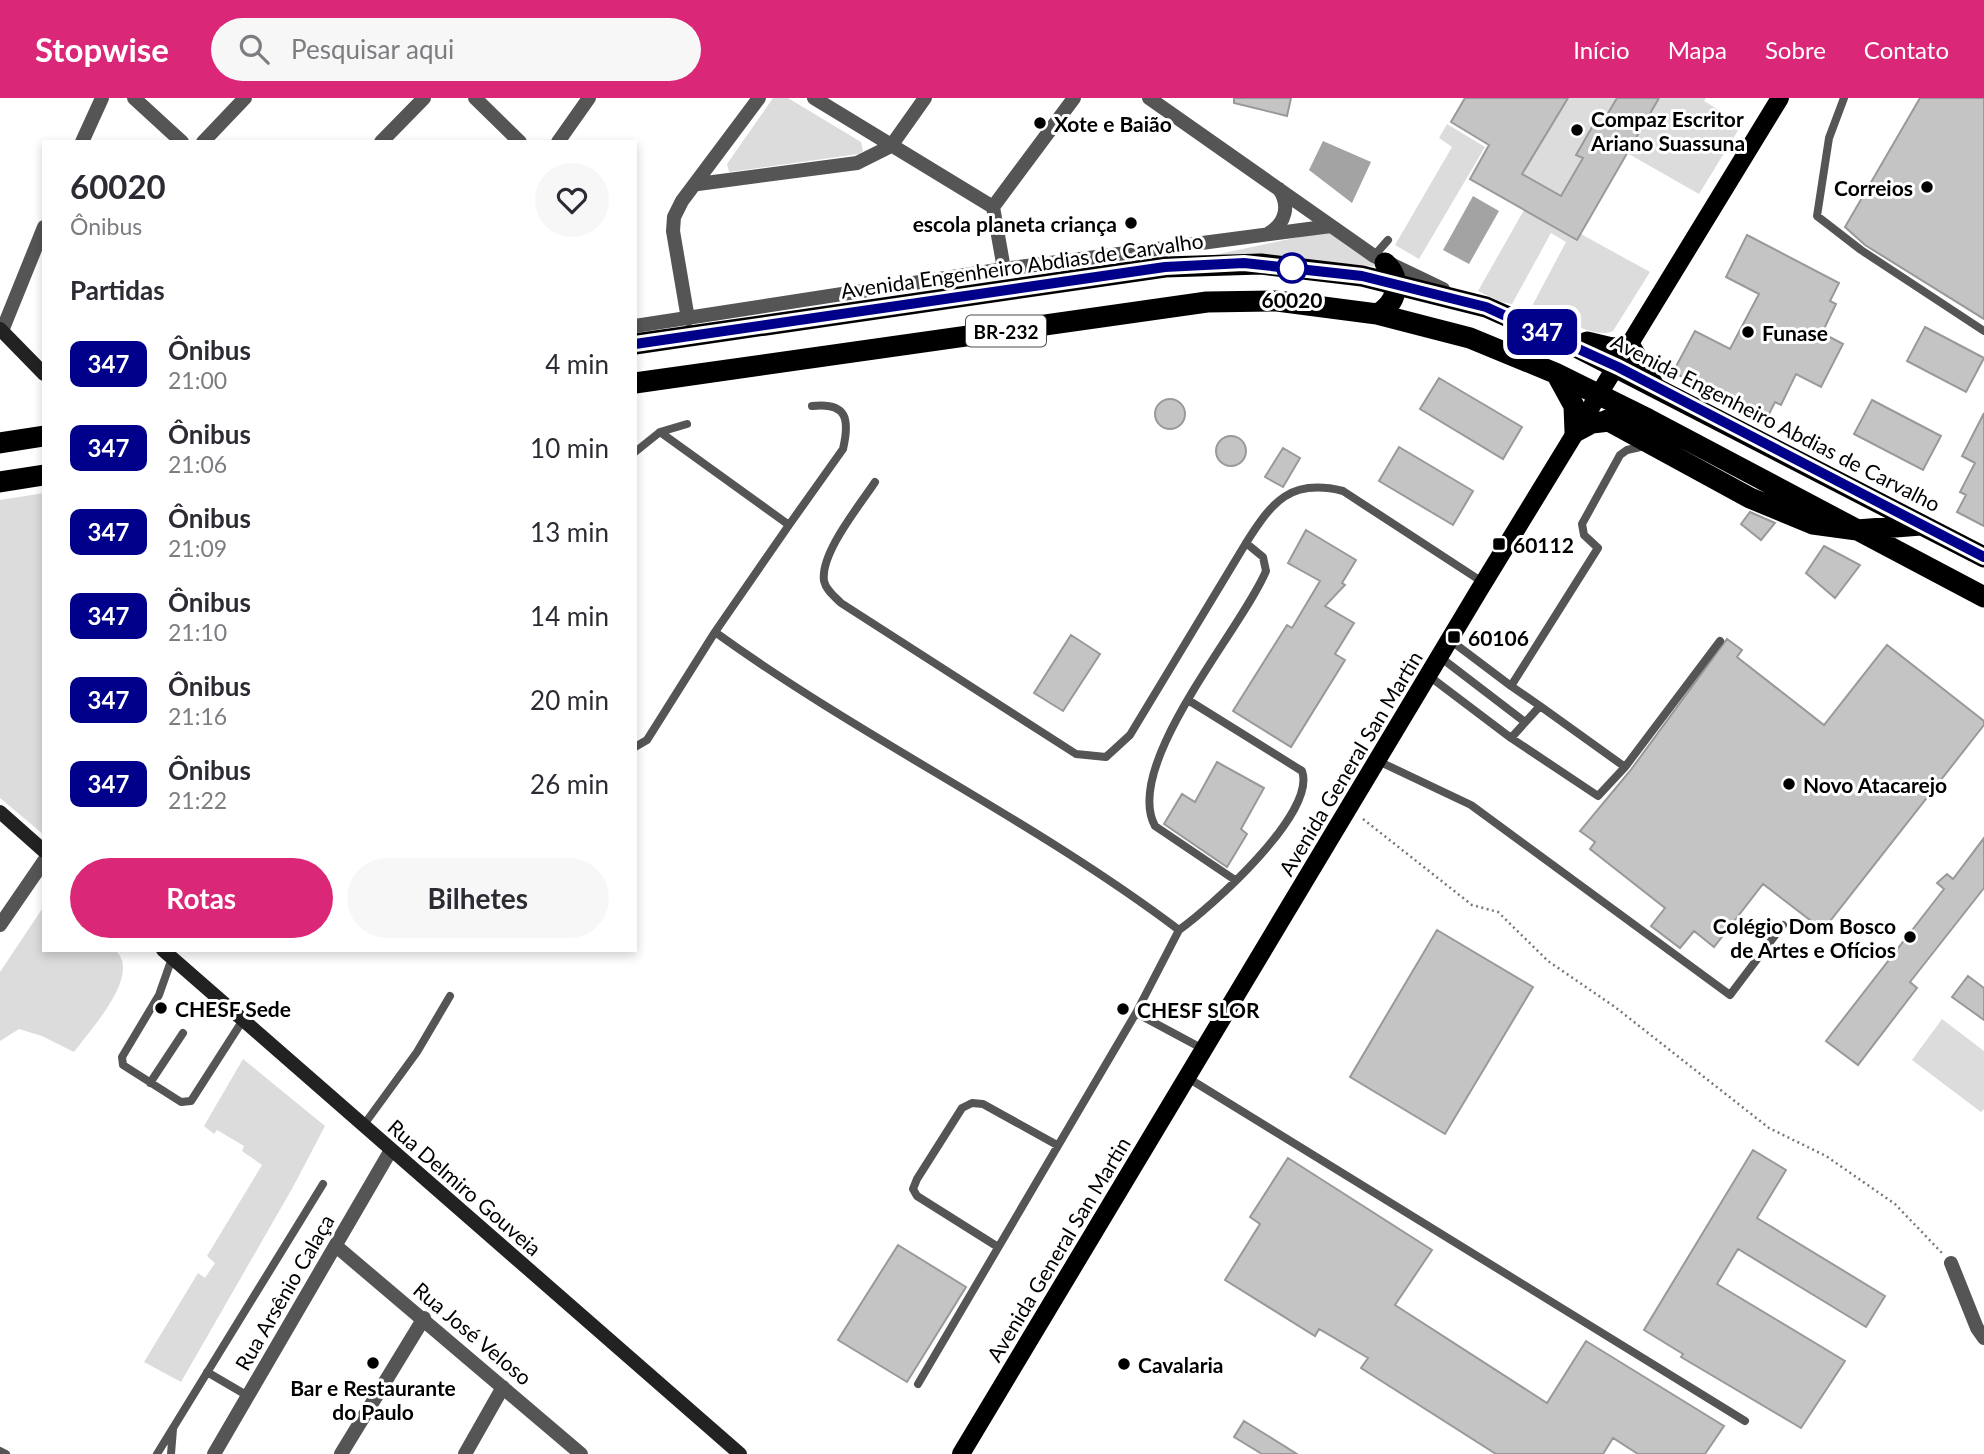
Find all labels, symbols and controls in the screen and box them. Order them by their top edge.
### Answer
search box [211,18,701,81]
text: Stopwise [35,29,169,69]
icon: search [235,30,273,68]
text: Pesquisar aqui [291,33,454,65]
text: Início [1573,35,1630,64]
text: Mapa [1668,35,1727,64]
text: Sobre [1765,35,1826,64]
text: Contato [1864,35,1949,64]
place label: Compaz Escritor Ariano Suassuna [1590,106,1745,155]
place label: Xote e Baião [1054,111,1172,136]
marker: Xote e Baião [1032,115,1048,131]
marker: Compaz Escritor Ariano Suassuna [1569,122,1585,138]
button: heart [535,163,609,237]
text: 60020 [70,166,166,206]
place label: Correios [1834,175,1913,200]
marker: Correios [1919,179,1935,195]
place label: escola planeta criança [913,211,1117,236]
text: Ônibus [70,212,142,240]
marker: escola planeta criança [1123,215,1139,231]
street label: Avenida Engenheiro Abdias de Carvalho [839,227,1205,303]
marker: 60020 [1277,253,1307,283]
text: Partidas [70,274,165,306]
place label: 60020 [1262,287,1322,312]
line badge: 347 [1502,309,1582,355]
road number: BR-232 [966,316,1046,346]
text: 347 [1521,317,1563,346]
place label: Funase [1762,320,1828,345]
marker: Funase [1740,324,1756,340]
street label: Avenida Engenheiro Abdias de Carvalho [1607,328,1945,516]
text: Ônibus [168,334,251,366]
text: 4 min [545,348,609,380]
text: 347 [88,349,129,378]
text: 21:00 [168,366,227,394]
text: Ônibus [168,418,251,450]
text: 10 min [530,432,609,464]
text: 347 [88,433,129,462]
text: 21:06 [168,450,227,478]
text: Ônibus [168,502,251,534]
text: 13 min [530,516,609,548]
text: 347 [88,517,129,546]
place label: 60112 [1513,532,1574,557]
text: 21:09 [168,534,227,562]
marker: 60112 [1491,536,1507,552]
text: Ônibus [168,586,251,618]
text: 14 min [530,600,609,632]
text: 347 [88,601,129,630]
text: 21:10 [168,618,227,646]
place label: 60106 [1468,625,1529,650]
marker: 60106 [1446,629,1462,645]
street label: Avenida General San Martin [1273,646,1427,880]
text: Ônibus [168,670,251,702]
text: 20 min [530,684,609,716]
text: 347 [88,685,129,714]
text: 21:16 [168,702,227,730]
text: Ônibus [168,754,251,786]
text: 26 min [530,768,609,800]
text: 347 [88,769,129,798]
place label: Novo Atacarejo [1803,772,1947,797]
marker: Novo Atacarejo [1781,776,1797,792]
text: 21:22 [168,786,227,814]
button: Rotas [70,858,333,938]
button: Bilhetes [347,858,609,938]
place label: Colégio Dom Bosco de Artes e Ofícios [1713,913,1896,962]
marker: Colégio Dom Bosco de Artes e Ofícios [1902,929,1918,945]
place label: CHESF Sede [175,996,291,1021]
place label: CHESF SLOR [1137,997,1260,1022]
marker: CHESF Sede [153,1000,169,1016]
marker: CHESF SLOR [1115,1001,1131,1017]
street label: Rua Delmiro Gouveia [383,1114,547,1260]
street label: Avenida General San Martin [981,1132,1135,1366]
street label: Rua Arsênio Calaça [229,1210,339,1374]
street label: Rua José Veloso [409,1276,537,1390]
place label: Cavalaria [1138,1352,1223,1377]
marker: Bar e Restaurante do Paulo [365,1355,381,1371]
marker: Cavalaria [1116,1356,1132,1372]
place label: Bar e Restaurante do Paulo [290,1375,456,1424]

